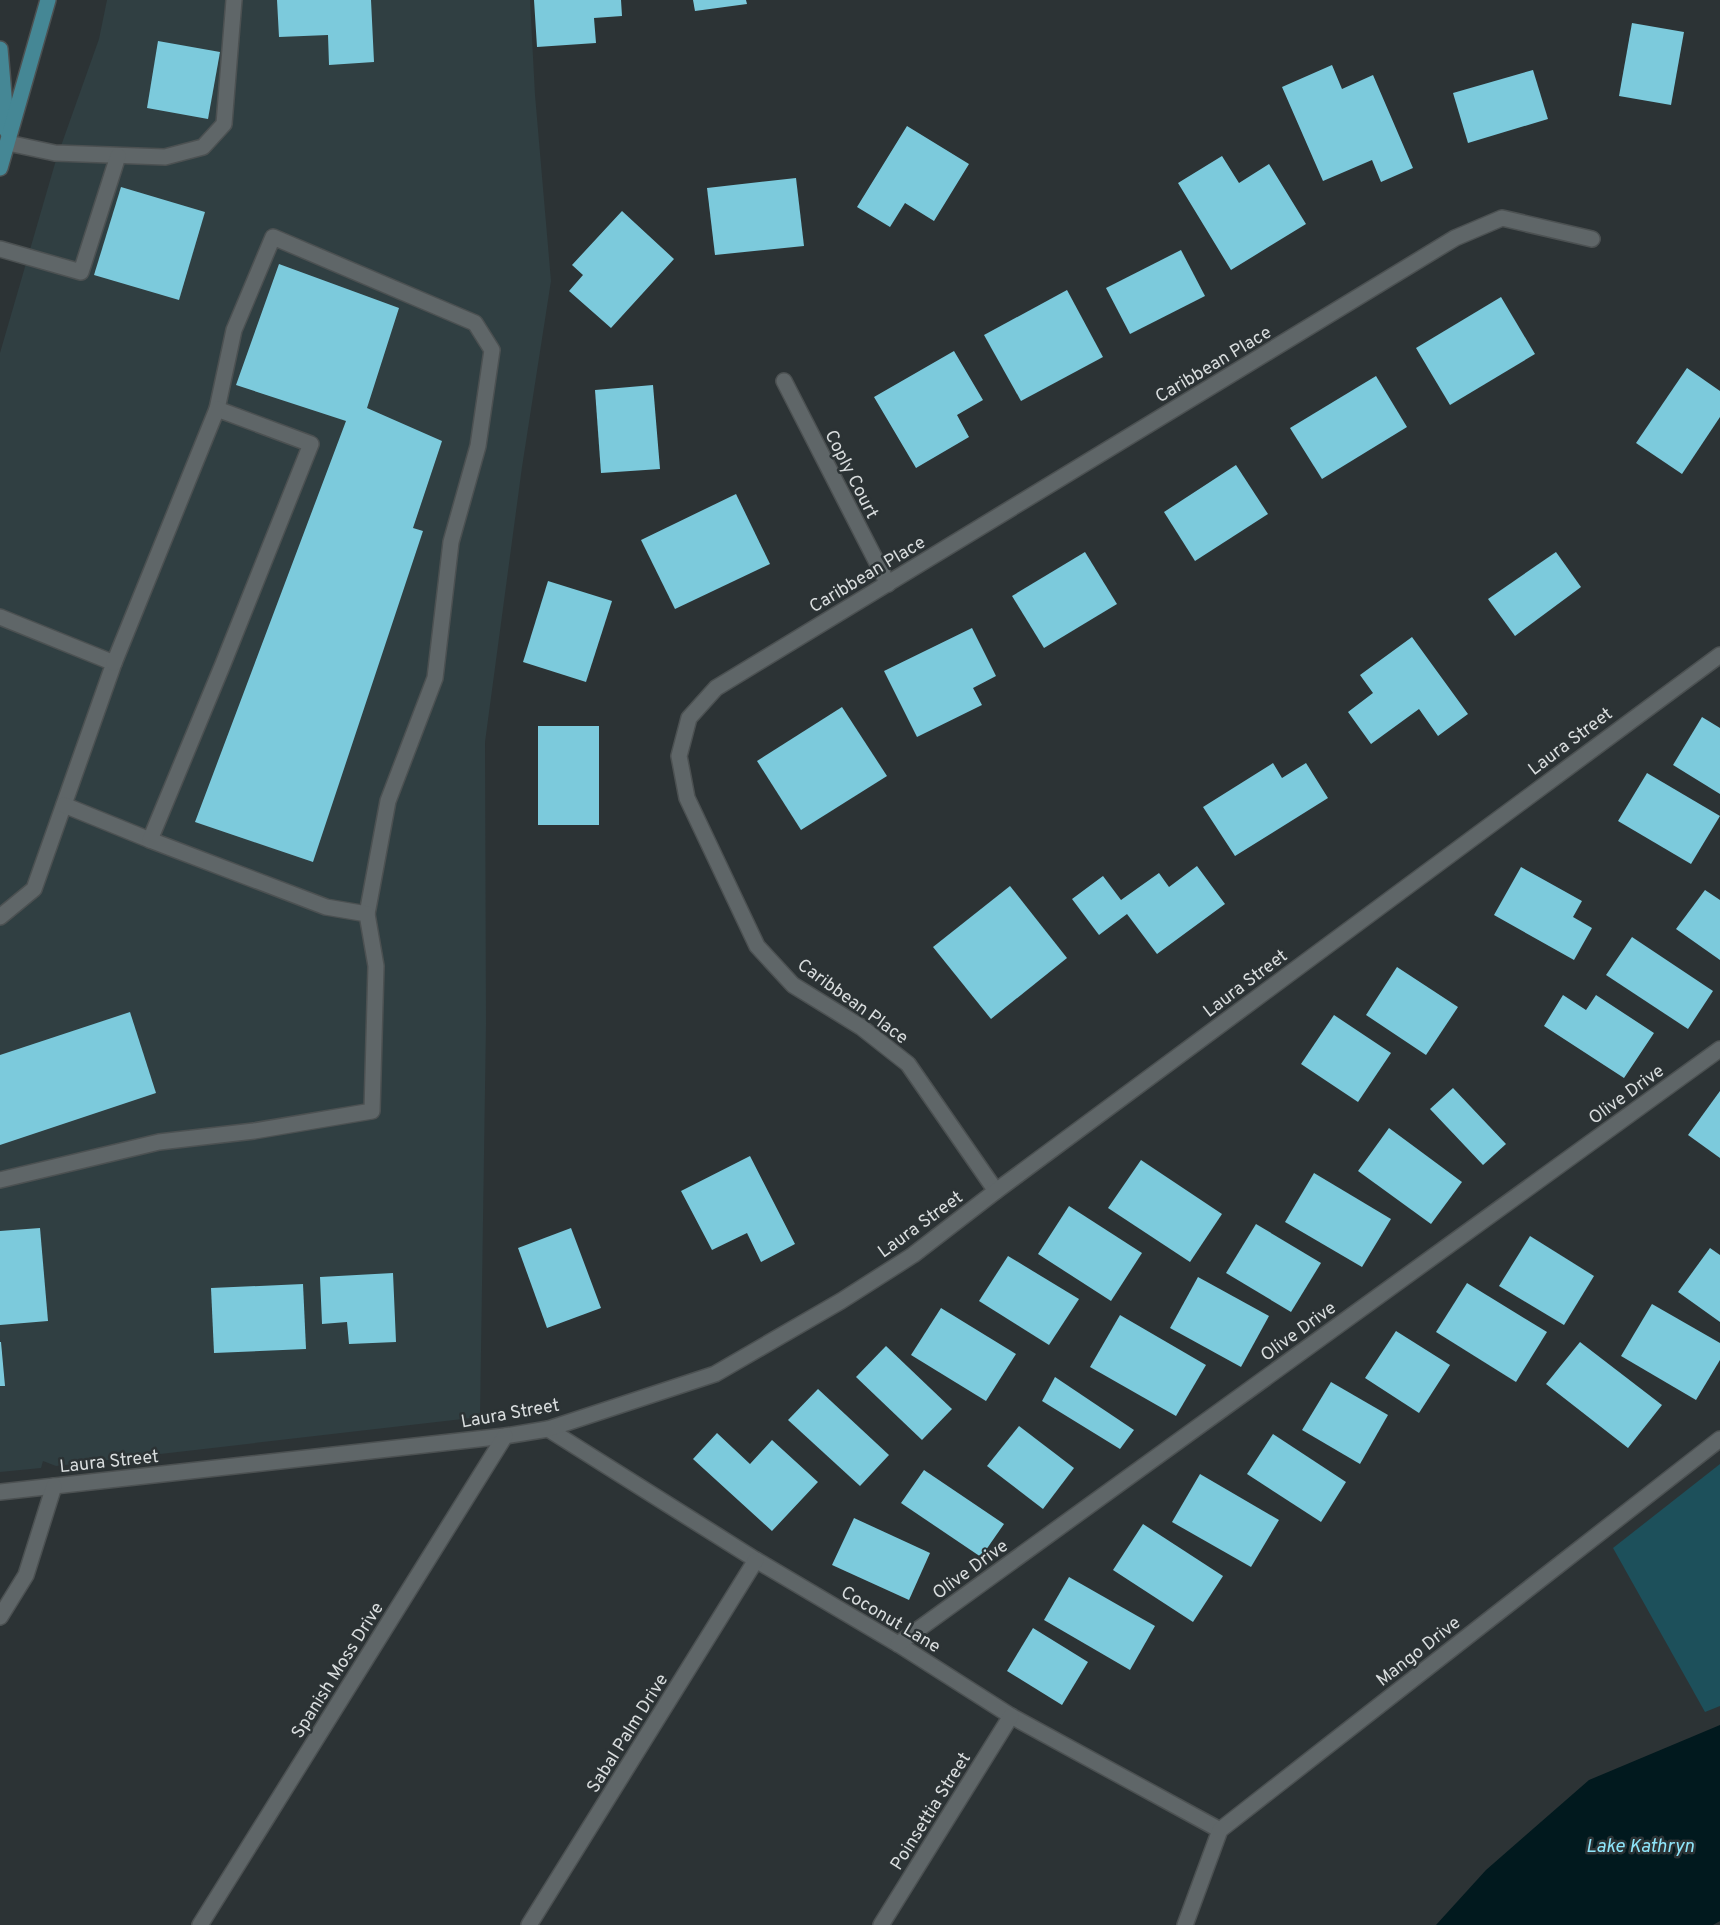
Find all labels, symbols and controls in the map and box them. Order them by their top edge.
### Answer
street label: Caribbean Place [1151,322,1276,409]
street label: Coply Court [819,426,883,523]
street label: Caribbean Place [805,532,930,619]
street label: Laura Street [1524,703,1618,781]
street label: Laura Street [1199,945,1293,1023]
street label: Caribbean Place [792,954,912,1050]
street label: Olive Drive [1584,1060,1669,1130]
street label: Laura Street [874,1187,968,1264]
street label: Olive Drive [1256,1297,1341,1367]
street label: Laura Street [459,1394,561,1434]
street label: Laura Street [58,1446,160,1479]
street label: Olive Drive [928,1535,1013,1605]
street label: Coconut Lane [836,1582,944,1659]
street label: Spanish Moss Drive [287,1598,390,1743]
street label: Mango Drive [1372,1612,1466,1692]
street label: Sabal Palm Drive [582,1670,674,1798]
street label: Poinsettia Street [886,1749,977,1875]
water label: Lake Kathryn [1586,1835,1695,1859]

